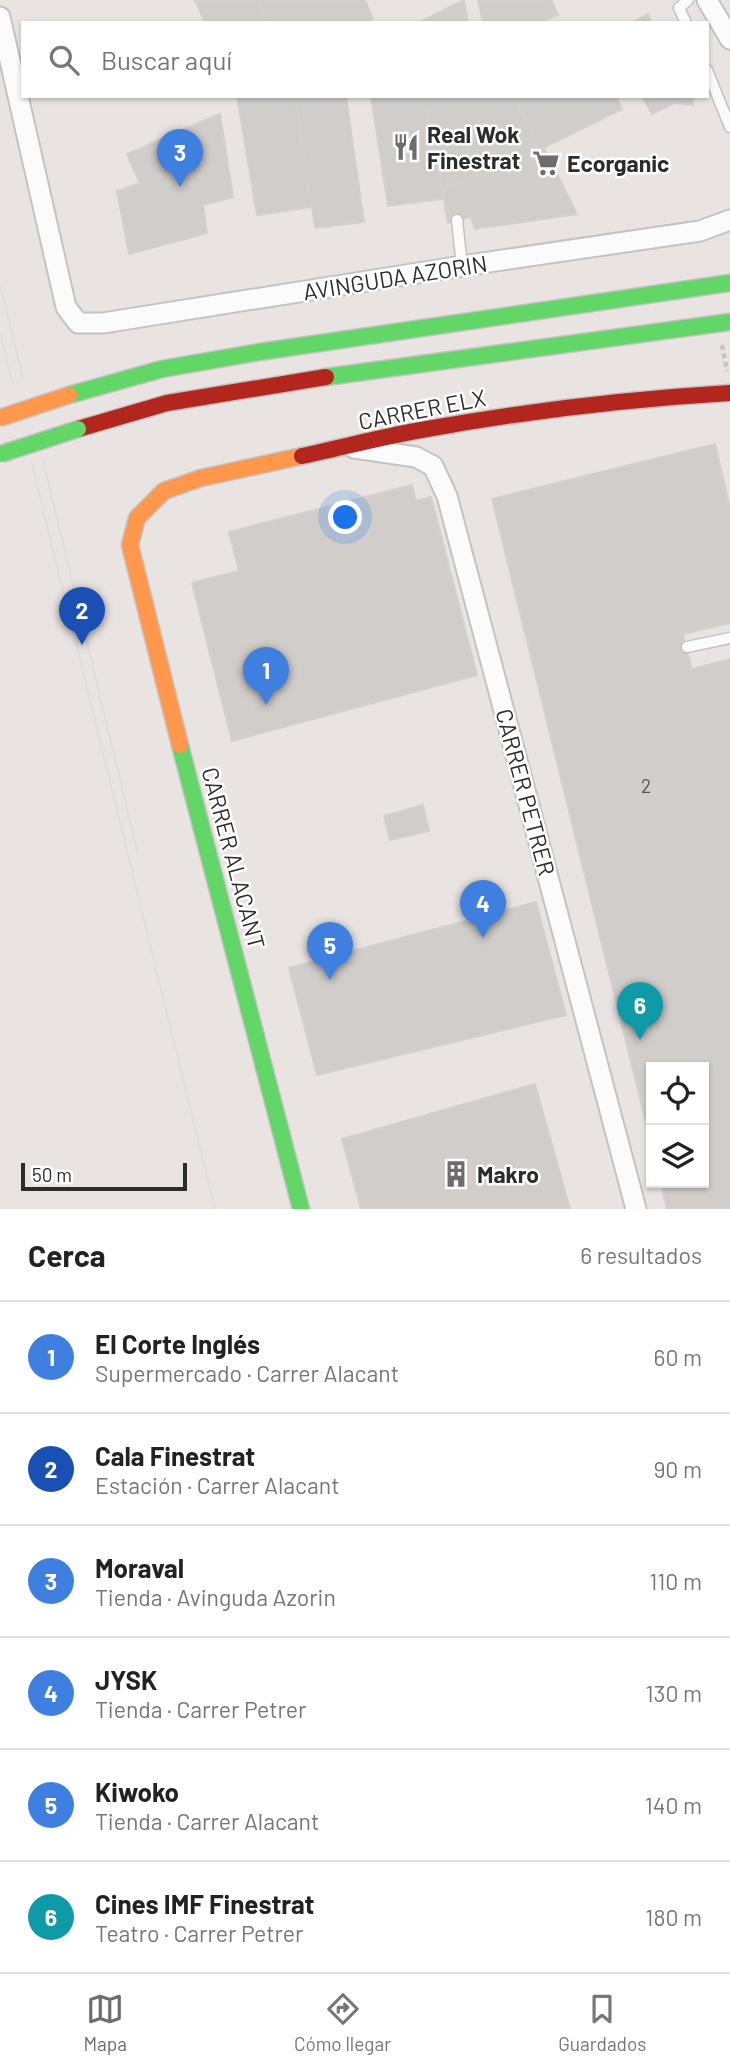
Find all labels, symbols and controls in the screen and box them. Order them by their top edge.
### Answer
search box [21,21,709,98]
icon: search [45,41,83,79]
text: Buscar aquí [101,44,232,75]
place label: Real Wok Finestrat [427,120,520,174]
pin: 3 [157,129,203,187]
restaurant icon: Real Wok Finestrat [391,132,421,162]
supermarket icon: Ecorganic [531,148,561,178]
place label: Ecorganic [567,149,669,177]
street label: AVINGUDA AZORIN [301,249,489,305]
street label: CARRER ELX [356,383,488,435]
your location [328,500,362,534]
pin: 2 [59,587,105,645]
pin: 1 [243,647,289,705]
street label: CARRER PETRER [490,706,562,878]
street label: CARRER ALACANT [196,764,272,952]
house number: 2 [641,774,651,797]
pin: 4 [460,880,506,938]
pin: 5 [307,922,353,980]
pin: 6 [617,982,663,1040]
map controls [646,1062,709,1188]
button: locate [646,1062,709,1125]
button: layers [646,1125,709,1188]
building icon: Makro [441,1159,471,1189]
scale bar [21,1160,187,1192]
place label: Makro [477,1160,539,1188]
text: 50 m [32,1163,72,1186]
text: Cerca [28,1237,106,1273]
text: 6 resultados [580,1241,702,1269]
text: El Corte Inglés [95,1328,260,1359]
text: 1 [47,1343,55,1371]
text: 60 m [654,1343,702,1371]
text: Supermercado · Carrer Alacant [95,1359,399,1387]
text: Cala Finestrat [95,1440,255,1471]
text: 2 [45,1455,57,1483]
text: 90 m [653,1455,702,1483]
text: Estación · Carrer Alacant [95,1471,340,1499]
text: Moraval [95,1552,184,1583]
text: 3 [45,1567,57,1595]
text: 110 m [649,1567,702,1595]
text: Tienda · Avinguda Azorin [95,1583,336,1611]
text: JYSK [95,1664,157,1695]
text: 4 [44,1679,58,1707]
text: 130 m [645,1679,702,1707]
text: Tienda · Carrer Petrer [95,1695,306,1723]
text: Kiwoko [95,1776,179,1807]
text: 5 [45,1791,57,1819]
text: 140 m [645,1791,702,1819]
text: Tienda · Carrer Alacant [95,1807,319,1835]
text: Cines IMF Finestrat [95,1888,314,1919]
text: 6 [45,1903,57,1931]
text: 180 m [645,1903,702,1931]
text: Teatro · Carrer Petrer [95,1919,303,1947]
tab: Mapa [84,1990,127,2055]
tab: Cómo llegar [294,1990,391,2055]
tab: Guardados [558,1990,646,2055]

